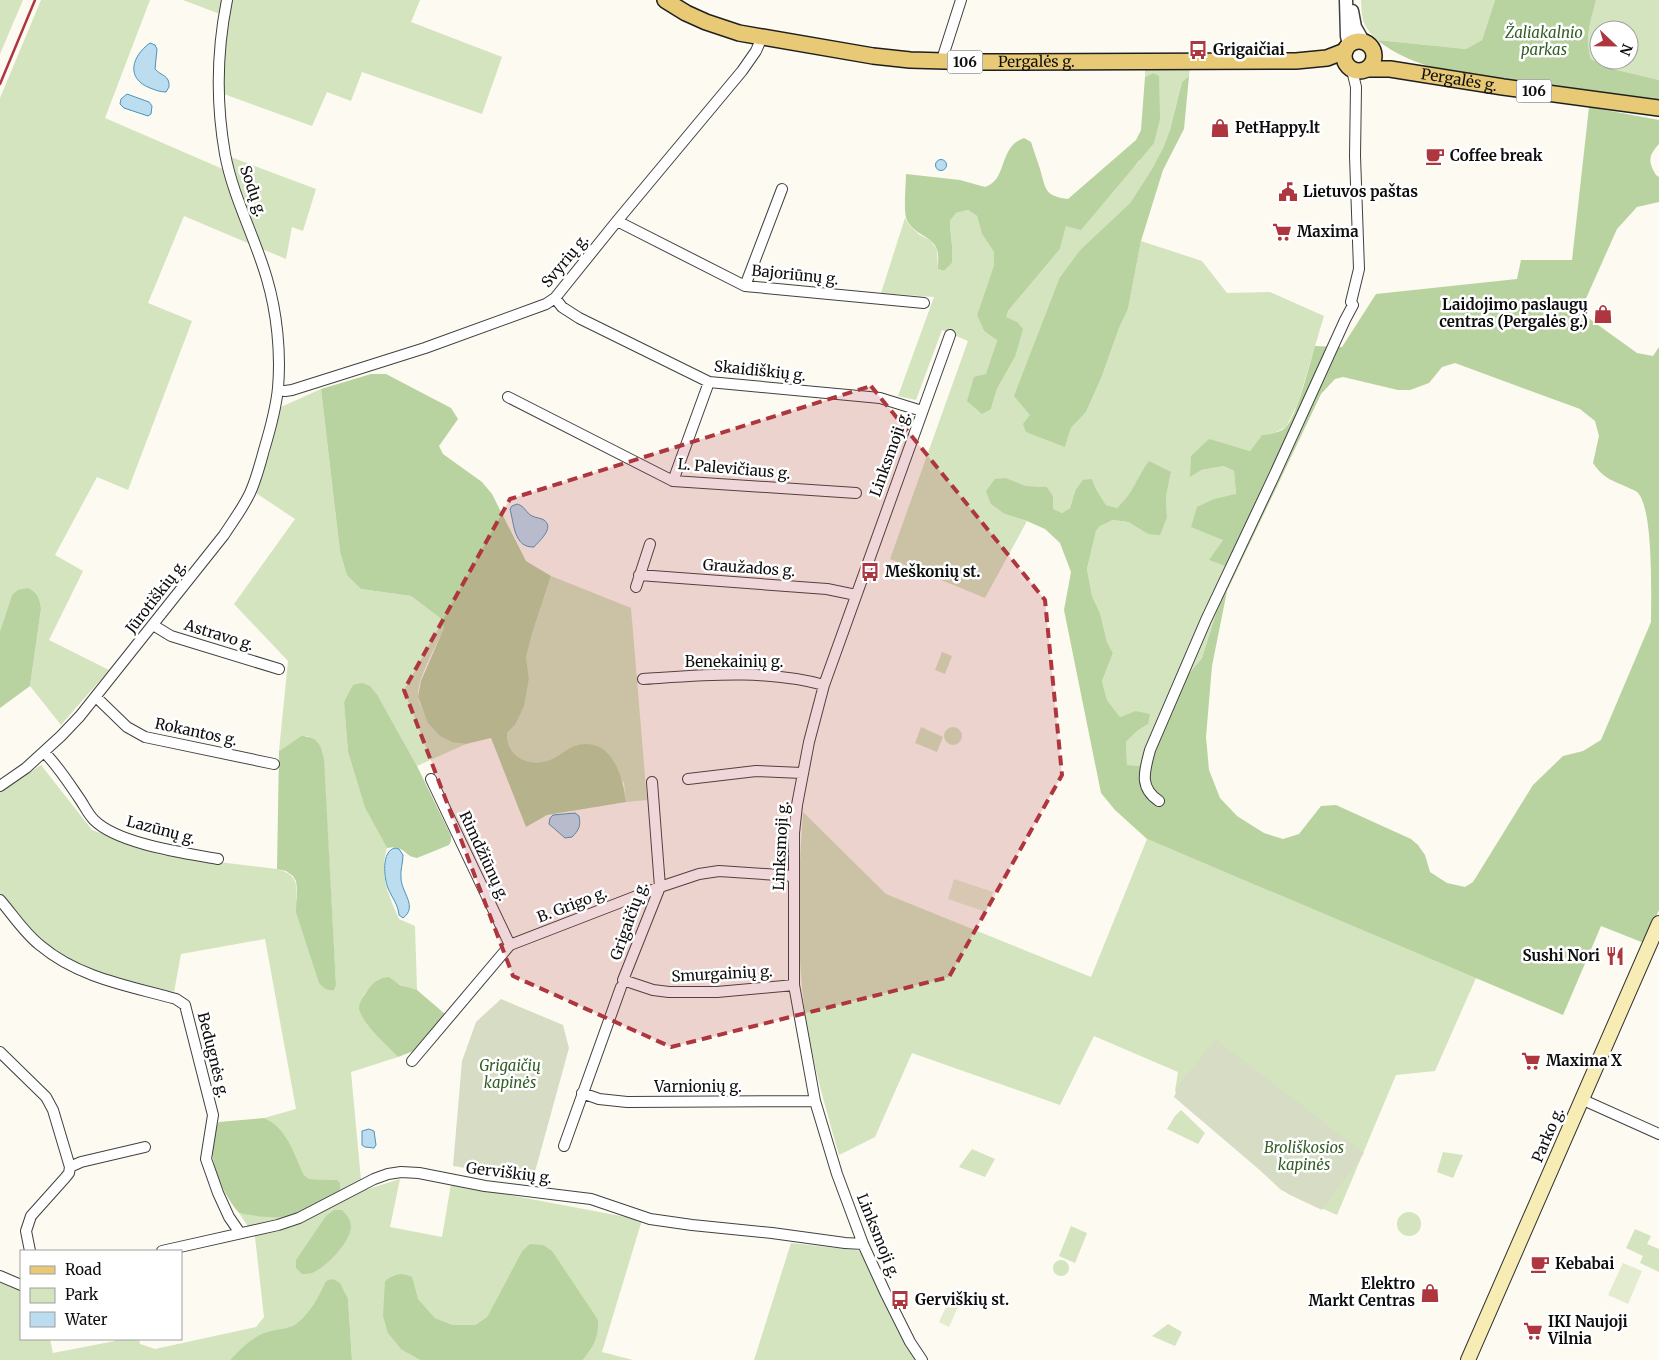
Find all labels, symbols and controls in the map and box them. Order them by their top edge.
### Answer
north arrow [1589,20,1639,70]
park label: Žaliakalnio parkas [1504,22,1583,59]
bus stop icon: Grigaičiai [1187,39,1209,61]
place label: Grigaičiai [1213,40,1285,59]
text: N [1616,41,1636,58]
road number: 106 [948,51,982,74]
street label: Pergalės g. [998,52,1075,71]
street label: Pergalės g. [1420,64,1499,95]
road number: 106 [1516,80,1552,102]
shop icon: PetHappy.lt [1209,117,1231,139]
place label: PetHappy.lt [1235,118,1320,137]
cafe icon: Coffee break [1424,145,1446,167]
place label: Coffee break [1450,146,1543,165]
street label: Sodų g. [236,163,271,219]
public building icon: Lietuvos paštas [1277,181,1299,203]
place label: Lietuvos paštas [1303,182,1418,201]
supermarket icon: Maxima [1271,221,1293,243]
place label: Maxima [1297,222,1359,241]
street label: Svyrių g. [537,230,592,291]
street label: Bajoriūnų g. [751,260,840,289]
place label: Laidojimo paslaugų centras (Pergalės g.) [1439,295,1588,331]
shop icon: Laidojimo paslaugų centras (Pergalės g.) [1592,303,1614,325]
street label: Skaidiškių g. [713,356,807,385]
street label: Linksmoji g. [865,408,914,499]
street label: L. Palevičiaus g. [677,454,791,483]
street label: Graužados g. [702,555,796,580]
street label: Jūrotiškių g. [121,556,190,638]
bus stop icon: Meškonių st. [859,561,881,583]
place label: Meškonių st. [885,562,981,581]
street label: Astravo g. [181,615,256,654]
street label: Benekainių g. [685,652,783,671]
street label: Rokantos g. [153,713,239,750]
street label: Linksmoji g. [769,801,792,891]
street label: Rimdžiūnų g. [455,808,513,904]
street label: Lazūnų g. [125,811,198,848]
street label: Grigaičių g. [606,879,651,963]
street label: B. Grigo g. [534,883,609,927]
restaurant icon: Sushi Nori [1604,945,1626,967]
place label: Sushi Nori [1523,946,1600,965]
street label: Smurgainių g. [671,961,773,986]
street label: Bedugnės g. [194,1010,233,1100]
supermarket icon: Maxima X [1520,1050,1542,1072]
place label: Maxima X [1546,1051,1622,1070]
park label: Grigaičių kapinės [479,1056,541,1092]
street label: Varnionių g. [653,1077,742,1096]
street label: Parko g. [1527,1104,1568,1165]
park label: Broliškosios kapinės [1264,1138,1344,1174]
street label: Gerviškių g. [465,1158,553,1187]
street label: Linksmoji g. [853,1191,904,1281]
legend [20,1250,182,1340]
cafe icon: Kebabai [1529,1253,1551,1275]
place label: Kebabai [1555,1254,1614,1273]
text: Road [65,1260,101,1279]
place label: Elektro Markt Centras [1309,1274,1415,1310]
shop icon: Elektro Markt Centras [1419,1282,1441,1304]
text: Park [65,1285,99,1304]
bus stop icon: Gerviškių st. [889,1289,911,1311]
place label: Gerviškių st. [915,1290,1009,1309]
text: Water [64,1310,108,1329]
place label: IKI Naujoji Vilnia [1547,1312,1628,1348]
supermarket icon: IKI Naujoji Vilnia [1522,1320,1544,1342]

